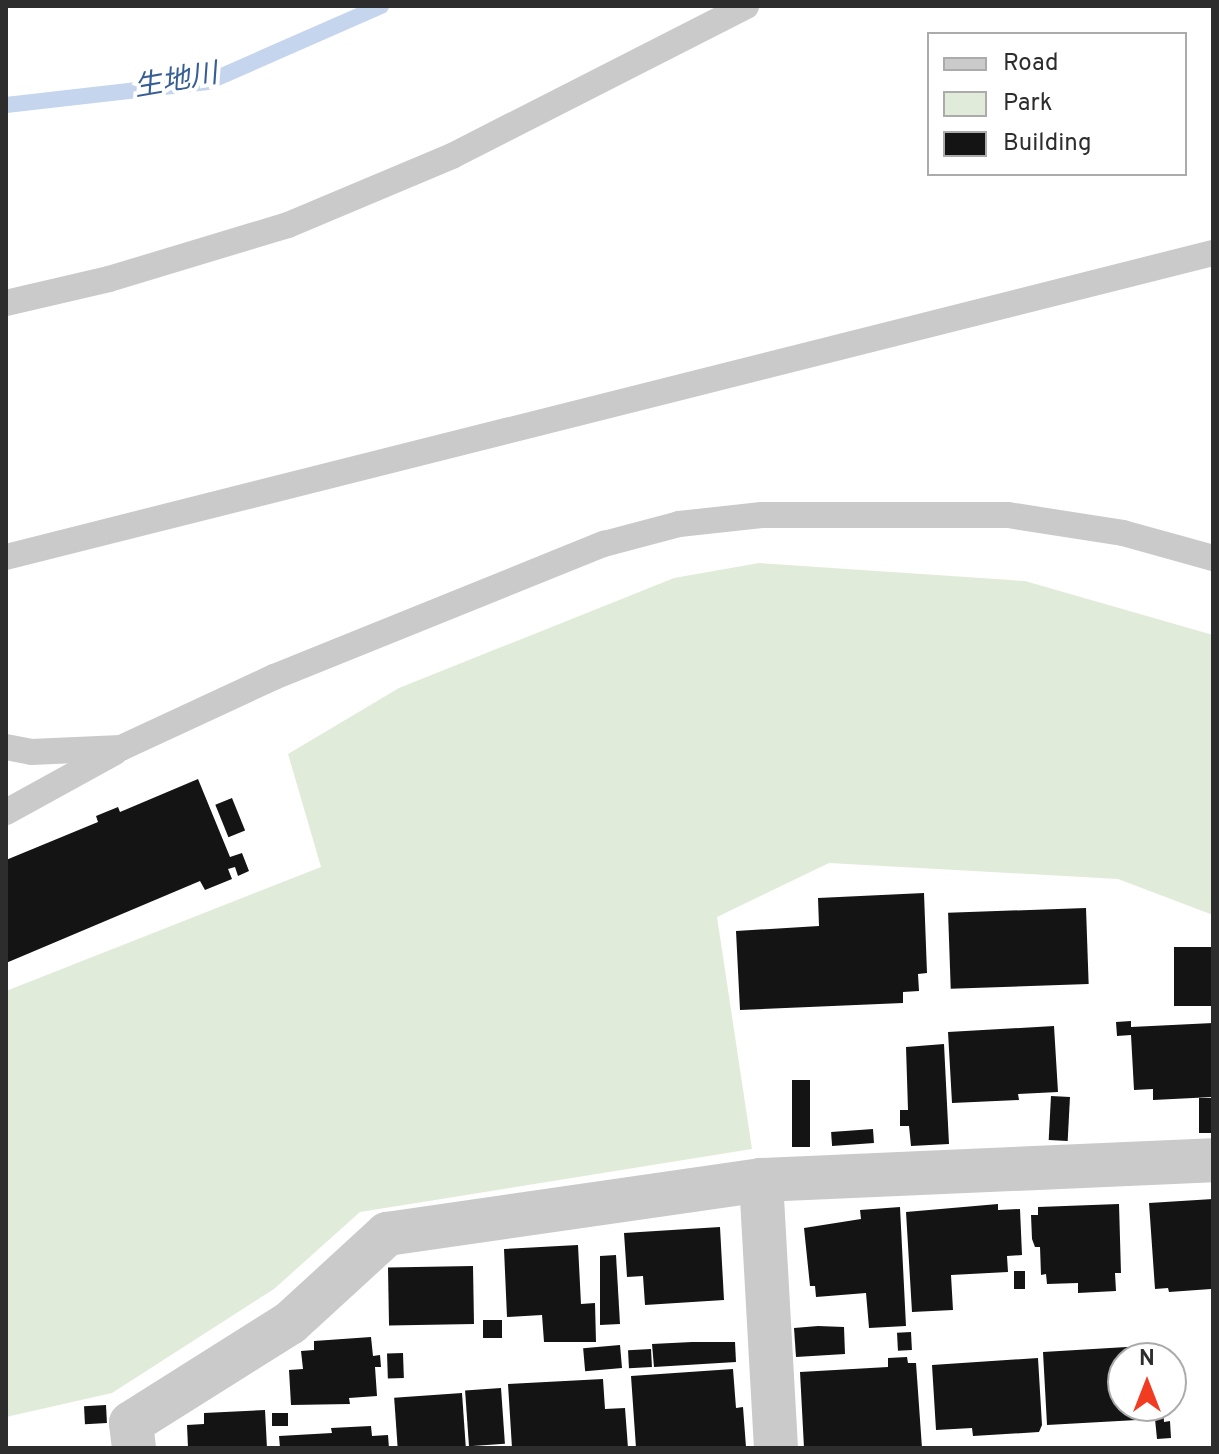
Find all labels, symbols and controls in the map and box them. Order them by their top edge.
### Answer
legend [927,32,1187,176]
text: Road [1003,49,1059,79]
water label: 生地川 [132,58,220,106]
text: Park [1003,89,1053,119]
text: Building [1003,129,1092,159]
north arrow [1107,1342,1187,1422]
text: N [1139,1346,1155,1373]

